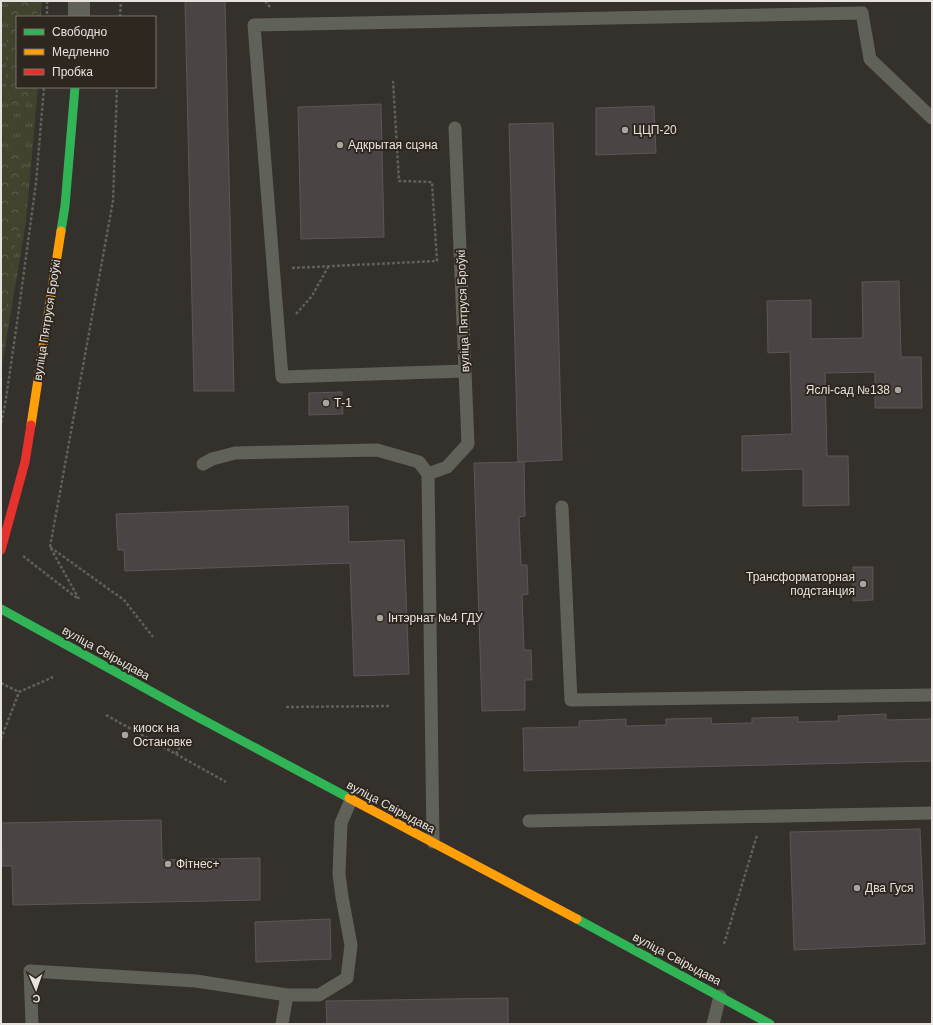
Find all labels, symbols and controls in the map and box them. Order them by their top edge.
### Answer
legend [16,16,156,88]
text: Свободно [52,25,107,39]
text: Медленно [52,45,109,59]
text: Пробка [52,65,93,79]
place label: ЦЦП-20 [633,123,677,137]
marker: ЦЦП-20 [620,125,630,135]
place label: Адкрытая сцэна [348,138,438,152]
marker: Адкрытая сцэна [335,140,345,150]
street label: вуліца Пятруся Броўкі [454,250,472,372]
street label: вуліца Пятруся Броўкі [31,258,63,382]
place label: Яслі-сад №138 [806,383,890,397]
marker: Яслі-сад №138 [893,385,903,395]
place label: Т-1 [334,396,352,410]
marker: Т-1 [321,398,331,408]
place label: Трансформаторная подстанция [746,570,855,598]
marker: Трансформаторная подстанция [858,579,868,589]
place label: Інтэрнат №4 ГДУ [388,611,483,625]
marker: Інтэрнат №4 ГДУ [375,613,385,623]
street label: вуліца Свірыдава [60,623,153,683]
place label: киоск на Остановке [133,721,192,749]
marker: киоск на Остановке [120,730,130,740]
street label: вуліца Свірыдава [344,778,438,836]
place label: Фітнес+ [176,857,220,871]
marker: Фітнес+ [163,859,173,869]
place label: Два Гуся [865,881,913,895]
marker: Два Гуся [852,883,862,893]
street label: вуліца Свірыдава [630,930,724,988]
north arrow [16,969,56,1009]
text: С [32,993,41,1005]

